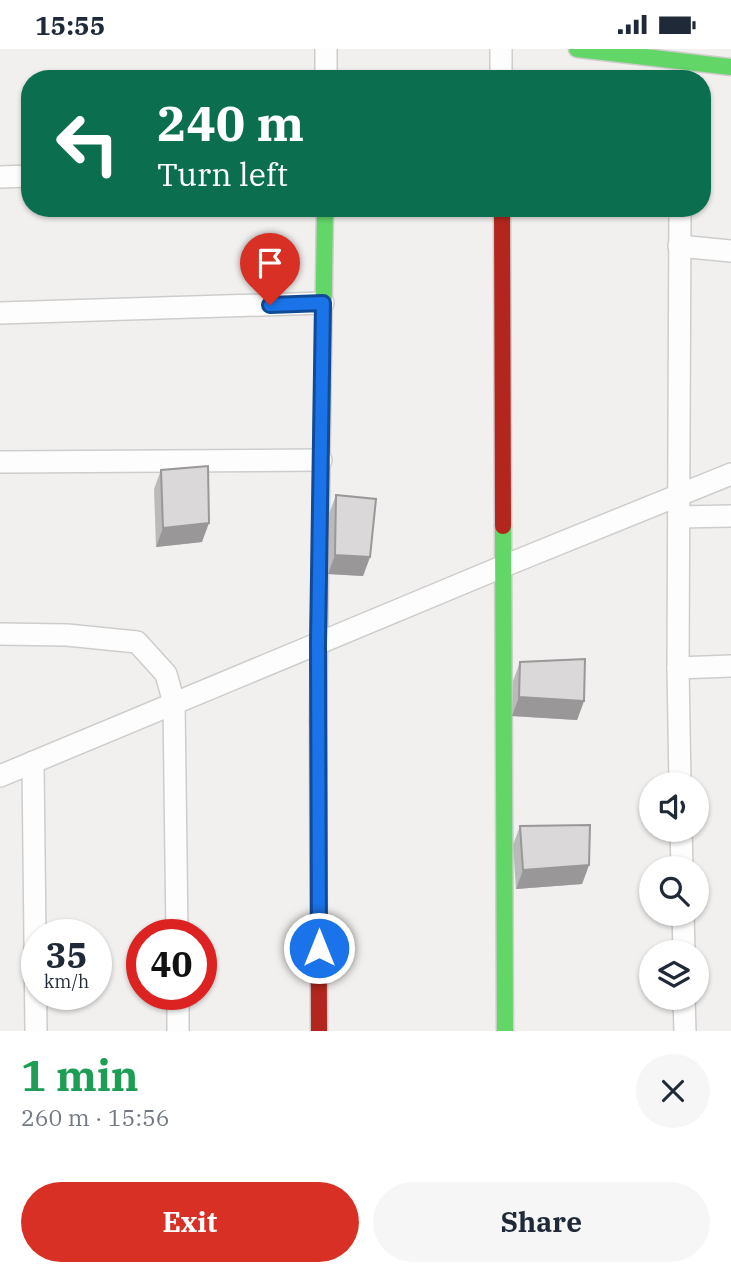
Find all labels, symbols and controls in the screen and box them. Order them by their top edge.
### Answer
text: 15:55 [35,8,105,42]
text: 240 m [157,91,304,154]
icon: left [42,98,133,189]
text: Turn left [157,153,288,195]
pin [240,233,300,305]
icon: arrive [251,244,289,282]
map controls [639,772,709,1010]
button: sound [639,772,709,842]
button: search [639,856,709,926]
position arrow [282,911,356,985]
speed limit sign: 40 [126,919,217,1010]
text: 35 [45,932,88,978]
button: layers [639,940,709,1010]
text: km/h [44,970,89,993]
text: 1 min [21,1048,139,1103]
button: close [636,1054,710,1128]
text: 260 m · 15:56 [21,1102,170,1132]
button: Exit [21,1182,359,1262]
button: Share [373,1182,710,1262]

